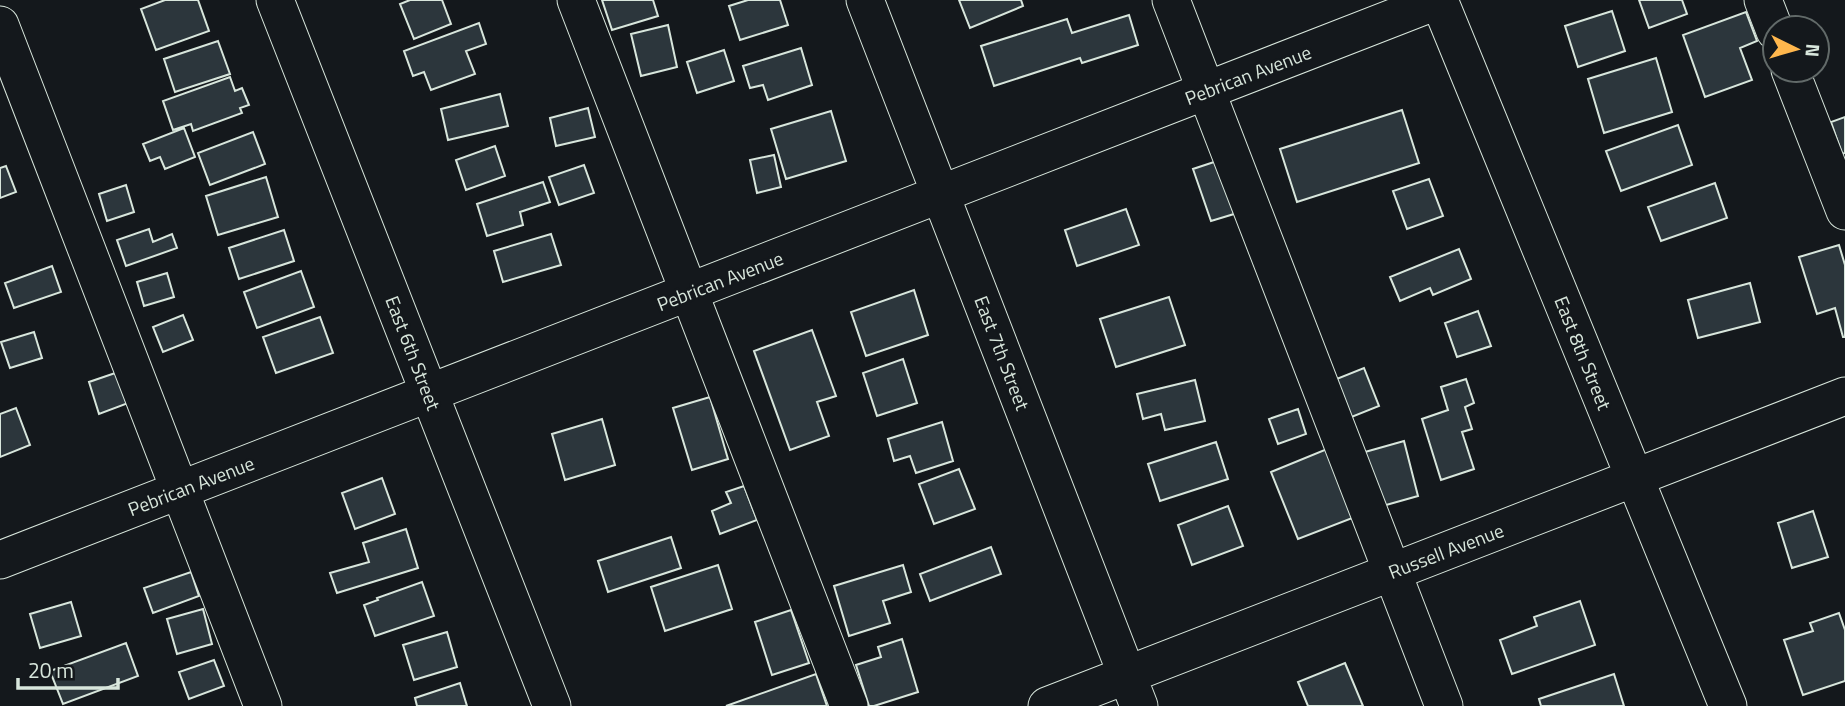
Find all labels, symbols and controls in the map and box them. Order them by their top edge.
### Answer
north arrow [1761,14,1831,84]
street label: Pebrican Avenue [1180,37,1315,112]
text: N [1798,43,1828,58]
street label: Pebrican Avenue [652,243,787,318]
street label: East 6th Street [378,291,449,415]
street label: East 7th Street [967,291,1038,415]
street label: East 8th Street [1547,292,1620,414]
street label: Pebrican Avenue [123,448,258,523]
street label: Russell Avenue [1384,515,1508,586]
scale bar [18,646,117,690]
text: 20 m [28,654,74,686]

